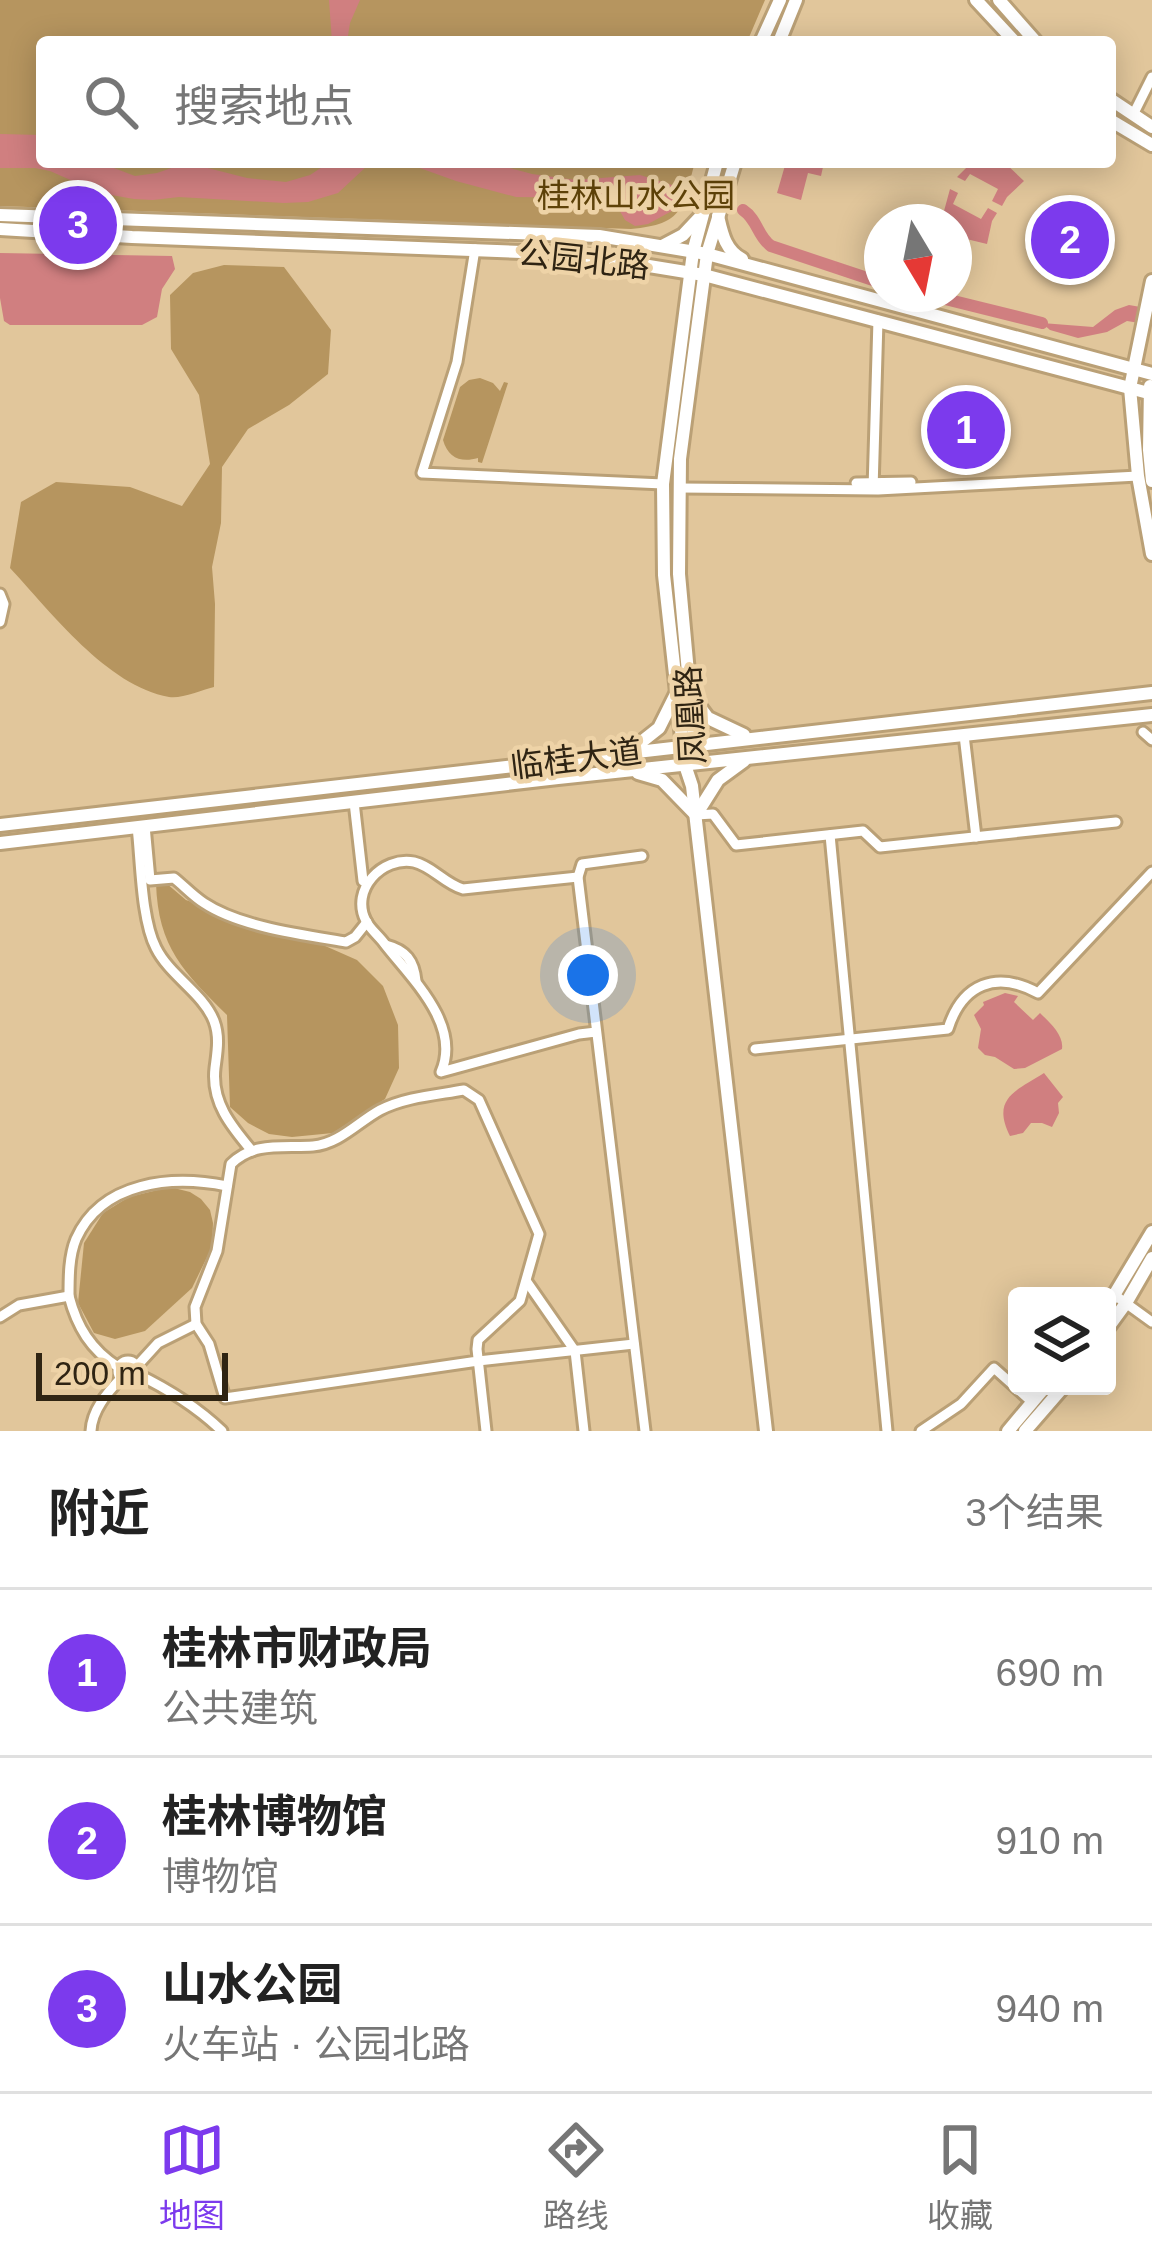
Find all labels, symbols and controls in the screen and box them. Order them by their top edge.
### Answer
search box [36,36,1116,168]
icon: search [78,69,144,135]
text: 搜索地点 [174,81,354,132]
park label: 桂林山水公园 [537,177,735,214]
pin: 3 [39,180,117,270]
pin: 2 [1031,195,1109,285]
north arrow [864,204,972,312]
street label: 公园北路 [516,234,652,285]
pin: 1 [927,385,1005,475]
street label: 凤凰路 [669,665,712,765]
street label: 临桂大道 [508,732,644,785]
your location [558,945,618,1005]
map controls [1008,1287,1116,1395]
button: layers [1008,1287,1116,1395]
scale bar [36,1347,228,1400]
text: 200 m [54,1355,146,1392]
text: 附近 [48,1485,150,1542]
text: 3个结果 [965,1491,1104,1534]
text: 桂林市财政局 [162,1623,432,1674]
text: 1 [76,1651,98,1694]
text: 690 m [996,1651,1104,1694]
text: 公共建筑 [162,1687,318,1730]
text: 桂林博物馆 [162,1791,387,1842]
text: 2 [76,1819,98,1862]
text: 910 m [996,1819,1104,1862]
text: 博物馆 [162,1855,279,1898]
text: 山水公园 [162,1959,342,2010]
text: 3 [76,1987,98,2030]
text: 940 m [996,1987,1104,2030]
text: 火车站 · 公园北路 [162,2023,470,2066]
tab: 地图 [159,2117,225,2237]
tab: 路线 [543,2117,609,2237]
tab: 收藏 [927,2117,993,2237]

